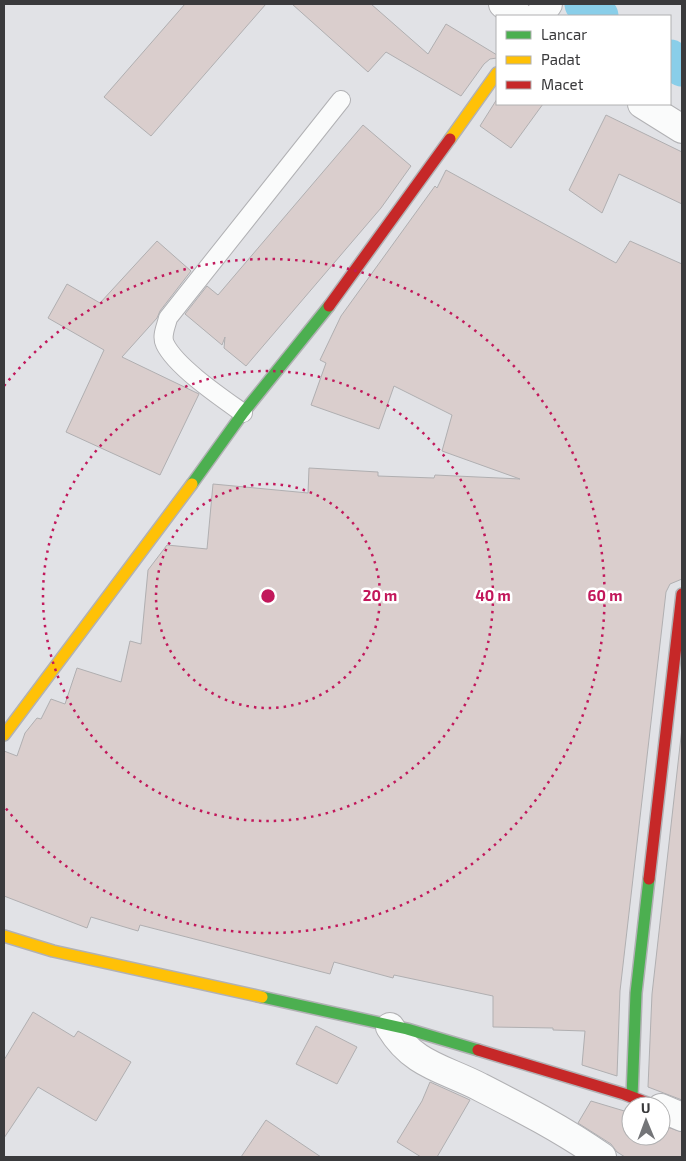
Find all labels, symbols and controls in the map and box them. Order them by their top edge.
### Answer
legend [496,15,671,105]
text: Lancar [541,25,587,43]
text: Padat [541,50,581,68]
text: Macet [541,75,584,93]
text: 20 m [363,586,397,604]
text: 40 m [475,586,511,604]
text: 60 m [588,586,622,604]
centre of rings [259,587,277,605]
north arrow [621,1096,671,1146]
text: U [641,1099,651,1116]

